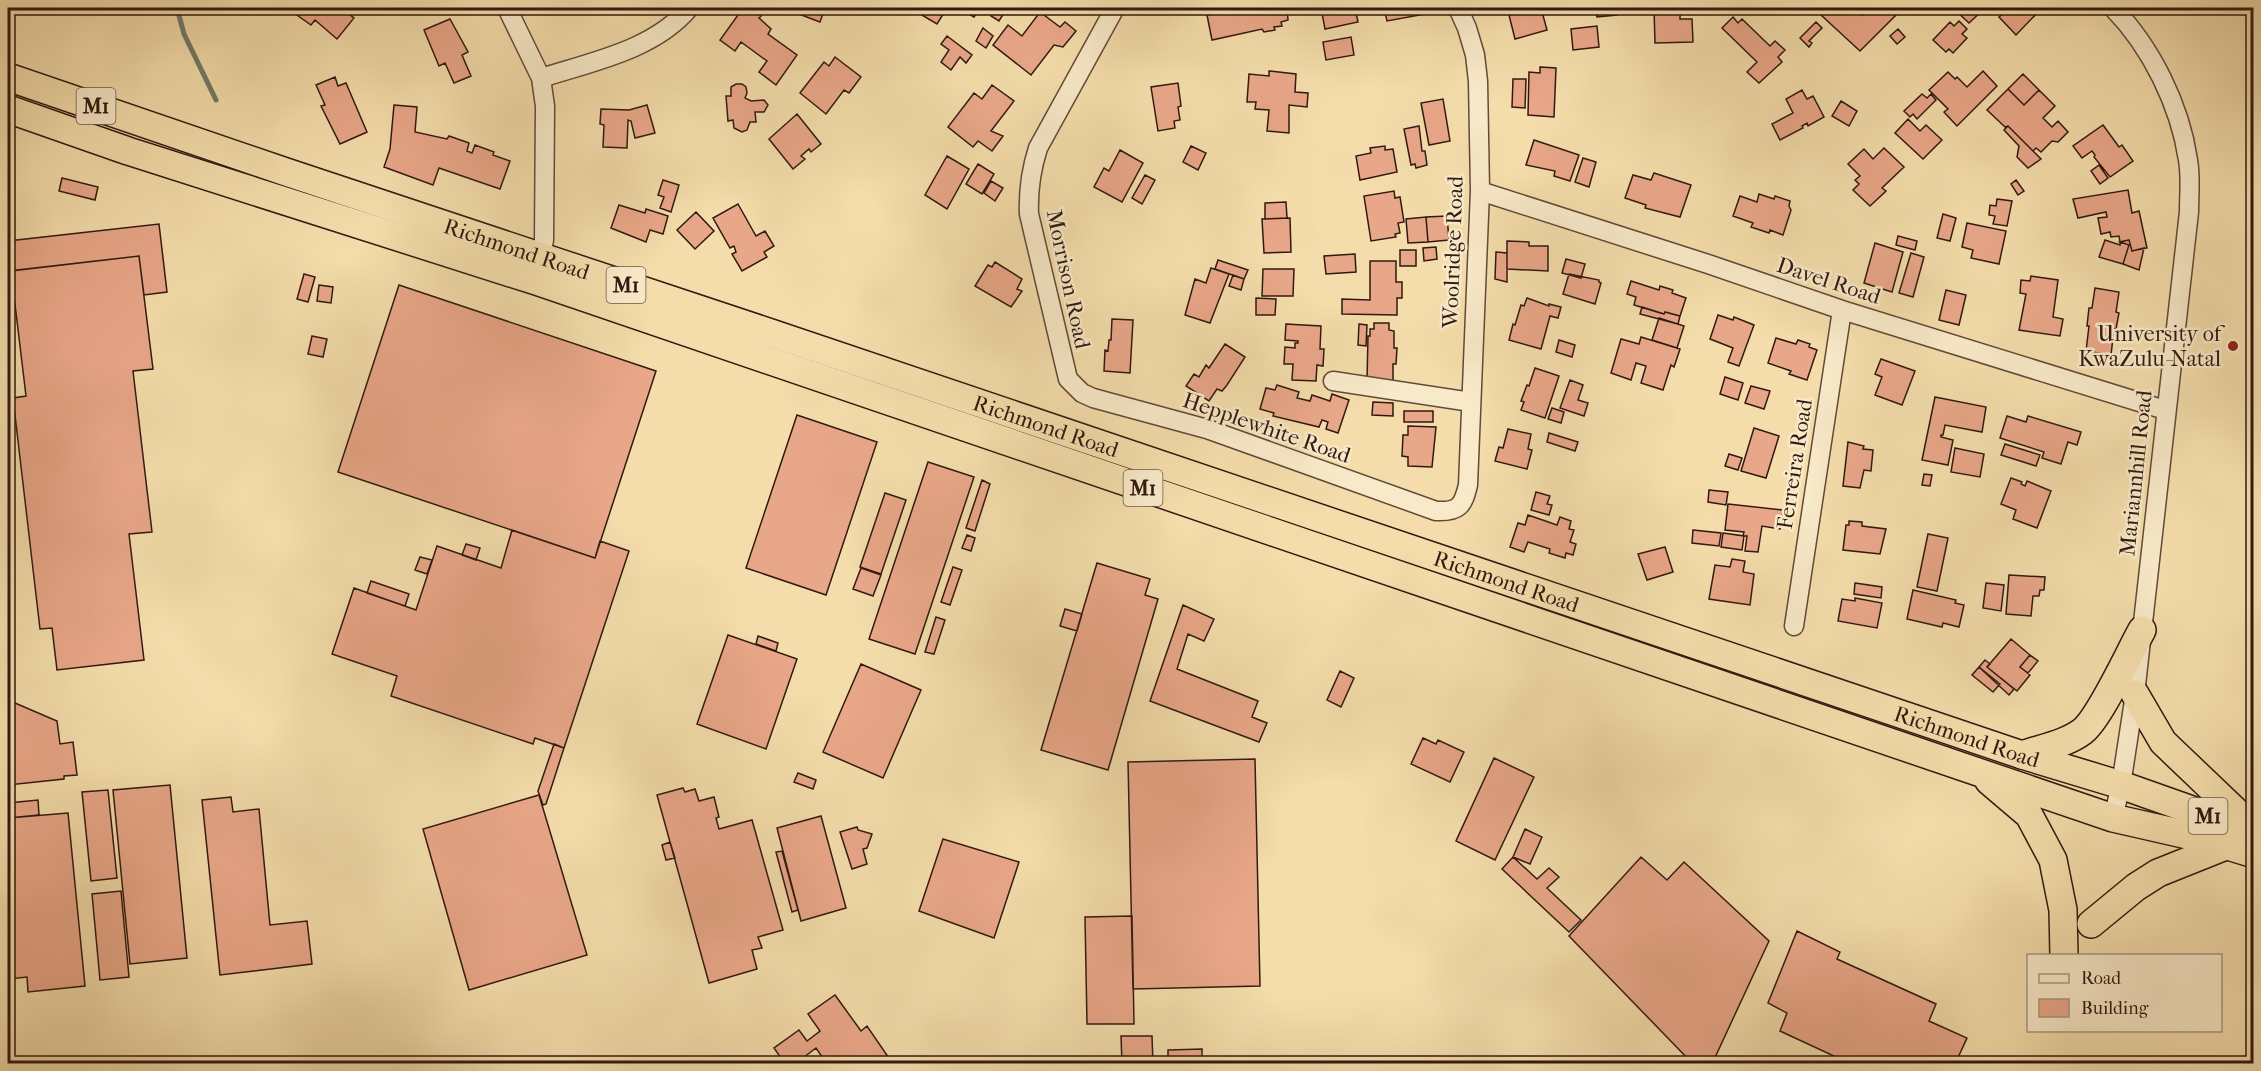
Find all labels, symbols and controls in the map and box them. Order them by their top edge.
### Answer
road number: M1 [76,88,116,124]
street label: Woolridge Road [1437,174,1469,330]
street label: Morrison Road [1041,207,1096,352]
street label: Richmond Road [440,213,594,286]
street label: Davel Road [1773,252,1885,310]
road number: M1 [606,267,646,303]
place label: University of KwaZulu-Natal [2078,321,2226,372]
marker: University of KwaZulu-Natal [2226,339,2240,353]
street label: Hepplewhite Road [1179,387,1355,469]
street label: Mariannhill Road [2114,388,2158,557]
street label: Richmond Road [970,390,1123,464]
street label: Ferreira Road [1772,396,1818,531]
road number: M1 [1124,470,1162,506]
street label: Richmond Road [1430,545,1583,619]
street label: Richmond Road [1891,701,2044,774]
road number: M1 [2188,798,2228,834]
legend [2027,954,2222,1032]
text: Road [2081,968,2121,989]
text: Building [2081,998,2149,1019]

